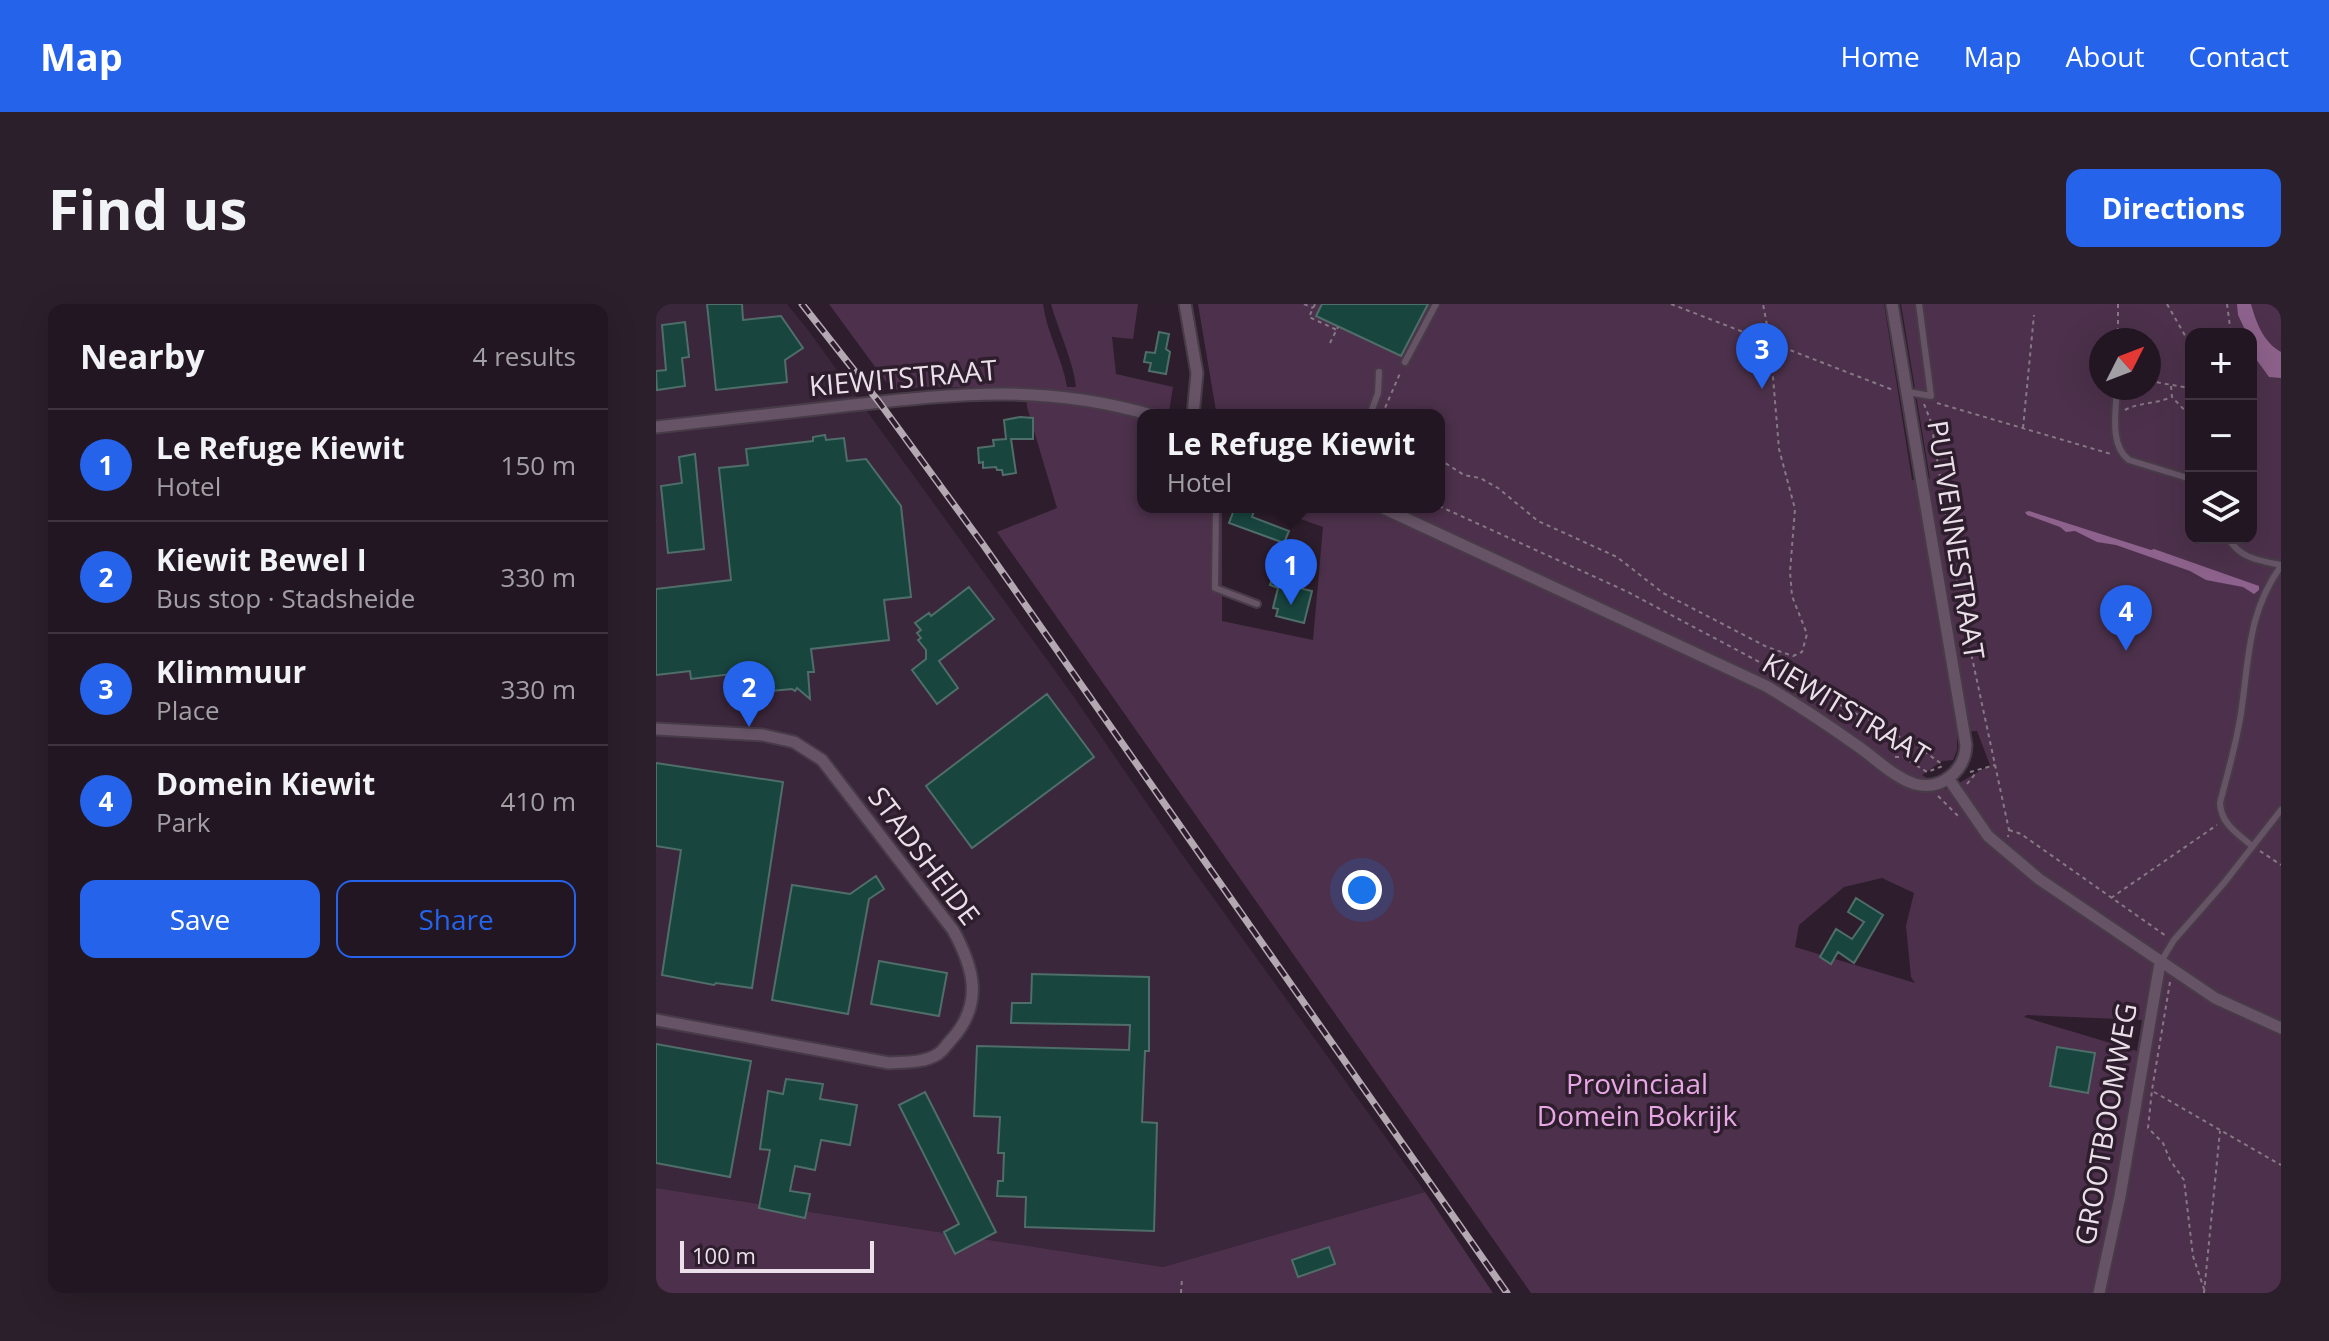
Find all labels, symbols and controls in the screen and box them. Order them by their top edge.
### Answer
text: Map [40,30,123,82]
text: Home [1841,37,1920,75]
text: Map [1964,37,2022,75]
text: About [2066,37,2144,75]
text: Contact [2188,37,2289,75]
button: Directions [2066,169,2281,247]
text: Find us [48,170,247,246]
pin: 3 [1736,323,1788,389]
north arrow [2089,328,2161,400]
map controls [2185,328,2257,544]
button: + [2185,328,2257,400]
text: Nearby [80,333,205,379]
text: 4 results [473,338,576,374]
street label: KIEWITSTRAAT [807,350,999,404]
button: − [2185,400,2257,472]
popup [1137,409,1445,513]
street label: PUTVENNESTRAAT [1919,418,1995,663]
text: Le Refuge Kiewit [1167,423,1415,464]
text: Le Refuge Kiewit [156,427,404,468]
text: 1 [99,447,113,483]
text: 150 m [501,447,576,483]
text: Hotel [1167,464,1232,500]
text: Hotel [156,468,221,504]
button: layers [2185,472,2257,544]
text: Kiewit Bewel I [156,539,367,580]
pin: 1 [1265,539,1317,605]
text: 2 [99,559,113,595]
text: 330 m [501,559,576,595]
text: Bus stop · Stadsheide [156,580,415,616]
pin: 4 [2100,585,2152,651]
street label: KIEWITSTRAAT [1756,643,1938,773]
text: Klimmuur [156,651,306,692]
pin: 2 [723,661,775,727]
text: 3 [99,671,113,707]
text: 330 m [501,671,576,707]
text: Place [156,692,220,728]
text: Domein Kiewit [156,763,375,804]
street label: STADSHEIDE [860,778,989,932]
text: 4 [99,783,113,819]
text: 410 m [501,783,576,819]
text: Park [156,804,210,840]
your location [1342,870,1382,910]
button: Save [80,880,320,958]
button: Share [336,880,576,958]
street label: GROOTBOOMWEG [2065,1000,2145,1248]
park label: Provinciaal Domein Bokrijk [1537,1064,1737,1134]
scale bar [680,1237,874,1273]
text: 100 m [692,1240,756,1270]

